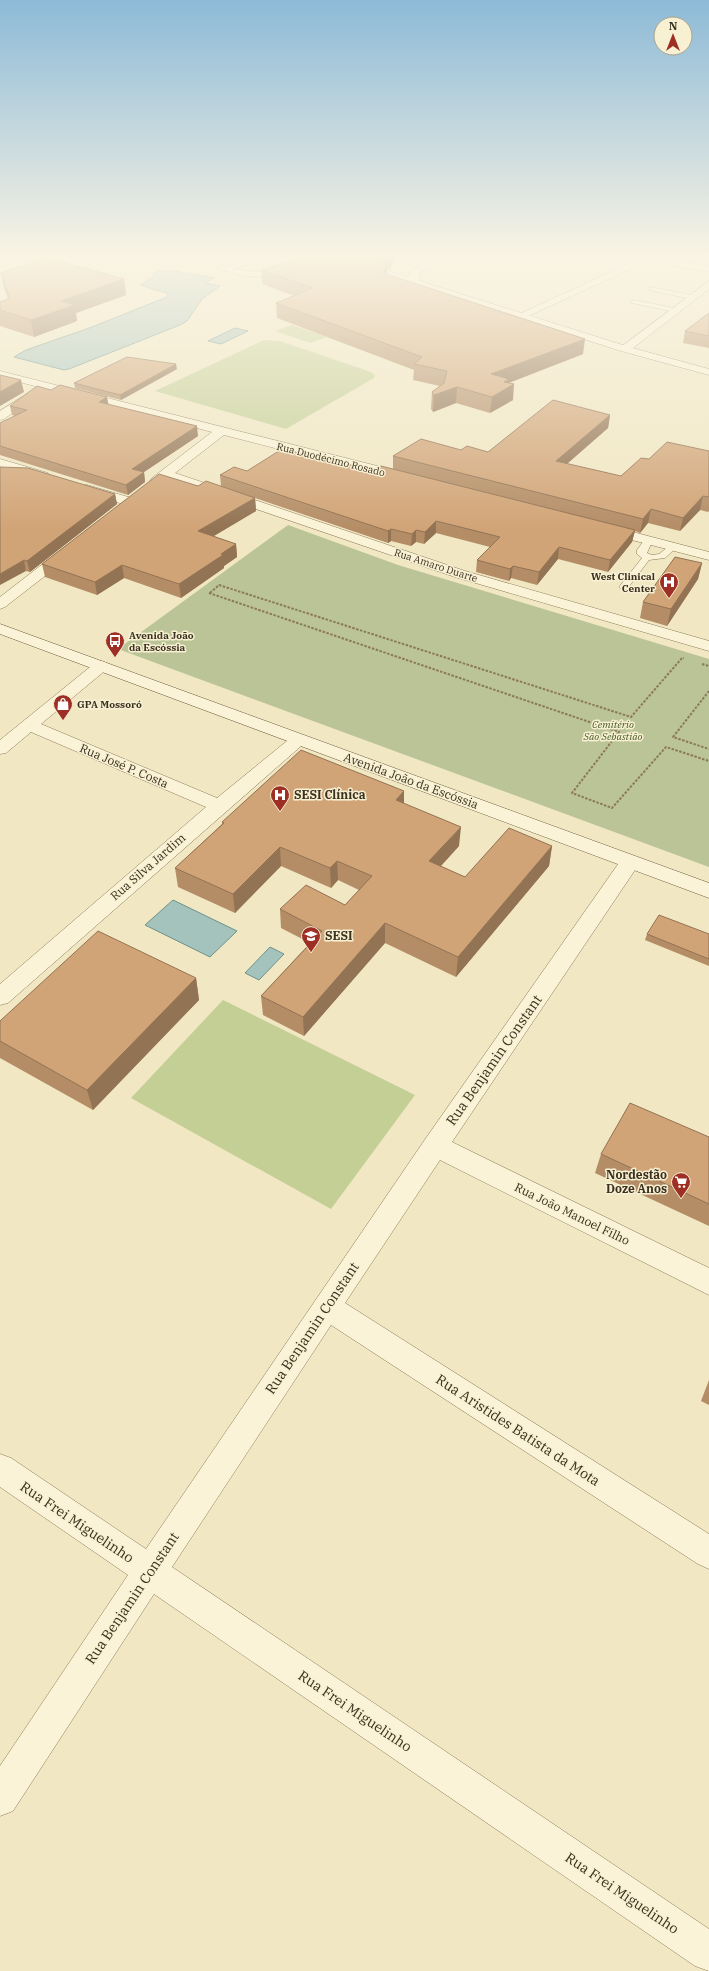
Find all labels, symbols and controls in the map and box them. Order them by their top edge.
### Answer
north arrow [653,16,693,56]
text: N [669,19,678,33]
street label: Rua Duodécimo Rosado [275,440,387,479]
street label: Rua Amaro Duarte [392,546,479,585]
place label: West Clinical Center [591,570,655,595]
hospital icon: West Clinical Center [658,571,680,599]
place label: Avenida João da Escóssia [129,629,194,654]
bus stop icon: Avenida João da Escóssia [104,630,126,658]
shop icon: GPA Mossoró [52,693,74,721]
place label: GPA Mossoró [77,698,142,711]
park label: Cemitério São Sebastião [582,718,643,743]
street label: Rua José P. Costa [78,740,171,791]
street label: Avenida João da Escóssia [342,749,481,812]
hospital icon: SESI Clínica [269,784,291,812]
place label: SESI Clínica [294,787,366,802]
street label: Rua Silva Jardim [107,830,189,903]
school or university icon: SESI [300,925,322,953]
place label: SESI [325,928,353,943]
street label: Rua Benjamin Constant [442,991,546,1129]
place label: Nordestão Doze Anos [606,1167,667,1196]
supermarket icon: Nordestão Doze Anos [670,1171,692,1199]
street label: Rua João Manoel Filho [512,1179,632,1248]
street label: Rua Benjamin Constant [261,1258,363,1398]
street label: Rua Aristides Batista da Mota [433,1370,604,1490]
street label: Rua Frei Miguelinho [17,1477,137,1567]
street label: Rua Benjamin Constant [81,1528,183,1668]
street label: Rua Frei Miguelinho [295,1666,415,1756]
street label: Rua Frei Miguelinho [562,1848,682,1938]

